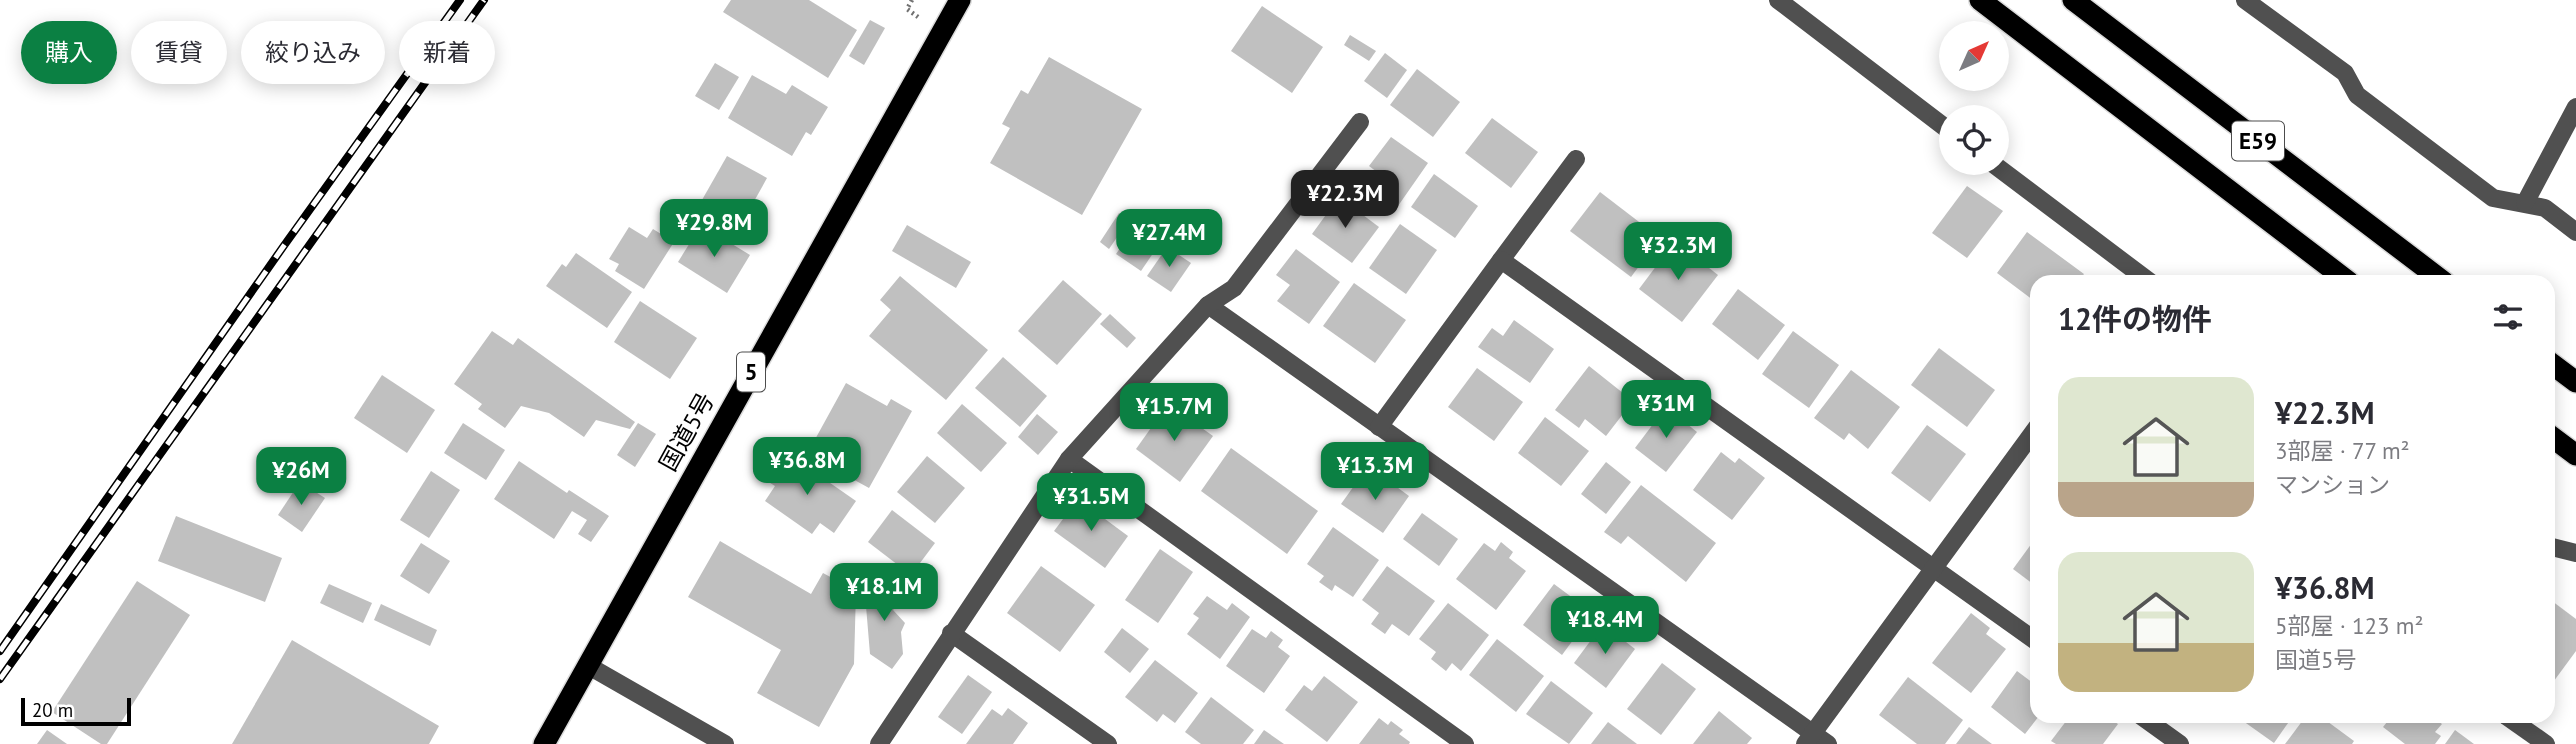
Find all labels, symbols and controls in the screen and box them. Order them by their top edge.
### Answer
chip: 購入 [21,21,117,84]
chip: 賃貸 [131,21,227,84]
chip: 絞り込み [241,21,385,84]
chip: 新着 [399,21,495,84]
north arrow [1939,21,2009,91]
map controls [1939,21,2009,175]
button: locate [1939,105,2009,175]
road number: E59 [2232,122,2284,160]
pin: ¥22.3M [1288,170,1402,230]
text: ¥22.3M [1307,178,1383,207]
pin: ¥29.8M [657,200,771,259]
text: ¥29.8M [676,207,752,236]
pin: ¥27.4M [1112,210,1226,269]
text: ¥27.4M [1132,217,1206,246]
pin: ¥32.3M [1621,222,1735,282]
text: ¥32.3M [1640,230,1716,259]
icon: filters [2489,298,2527,336]
text: 12件の物件 [2058,299,2212,338]
road number: 5 [737,352,765,392]
pin: ¥31M [1625,380,1707,440]
pin: ¥15.7M [1117,384,1231,443]
street label: 国道5号 [652,387,721,476]
text: ¥31M [1637,388,1695,417]
text: ¥15.7M [1136,391,1212,420]
text: ¥22.3M [2275,393,2374,432]
icon: home [2114,405,2198,489]
text: 3部屋 · 77 m² [2275,436,2410,465]
pin: ¥36.8M [750,438,864,497]
pin: ¥13.3M [1318,442,1432,502]
text: ¥36.8M [769,445,845,474]
pin: ¥26M [260,448,342,507]
text: ¥13.3M [1337,450,1413,479]
text: ¥26M [272,455,330,484]
text: マンション [2275,470,2390,499]
pin: ¥31.5M [1034,474,1148,533]
text: ¥31.5M [1053,481,1129,510]
pin: ¥18.1M [827,564,941,623]
text: ¥36.8M [2275,568,2374,607]
text: ¥18.1M [846,571,922,600]
icon: home [2114,580,2198,664]
pin: ¥18.4M [1548,596,1662,656]
text: ¥18.4M [1567,604,1643,633]
text: 5部屋 · 123 m² [2275,611,2423,640]
text: 国道5号 [2275,645,2357,674]
scale bar [21,695,131,727]
text: 20 m [32,698,73,722]

